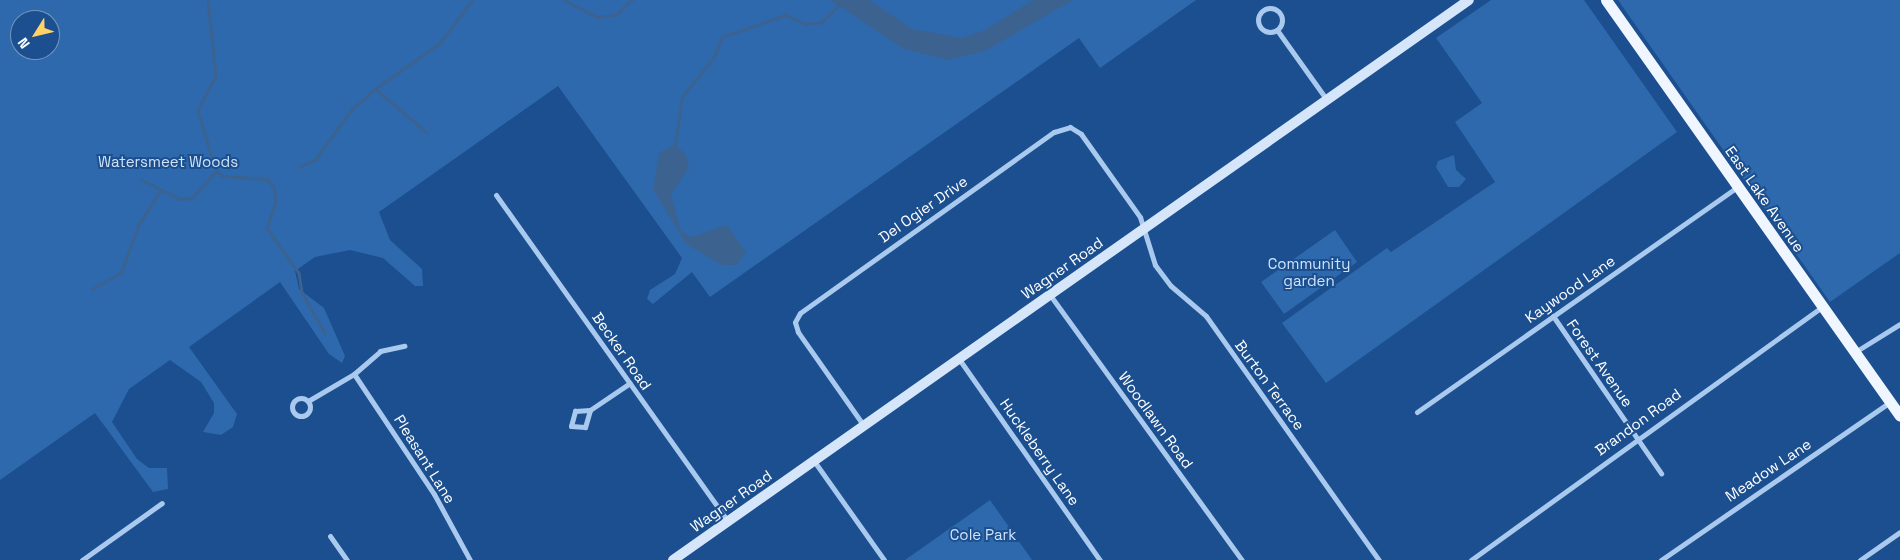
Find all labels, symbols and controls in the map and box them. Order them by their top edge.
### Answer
north arrow [10,10,60,60]
text: N [14,34,34,52]
street label: East Lake Avenue [1722,142,1808,256]
park label: Watersmeet Woods [98,153,238,171]
street label: Del Ogier Drive [875,172,971,246]
street label: Wagner Road [1018,233,1106,303]
street label: Kaywood Lane [1522,251,1618,327]
park label: Community garden [1268,254,1350,289]
street label: Becker Road [589,309,655,393]
street label: Forest Avenue [1563,316,1637,410]
street label: Burton Terrace [1231,336,1309,434]
street label: Woodlawn Road [1115,368,1197,472]
street label: Brandon Road [1591,385,1685,459]
street label: Huckleberry Lane [996,395,1084,509]
street label: Pleasant Lane [391,411,459,507]
street label: Meadow Lane [1722,435,1814,505]
street label: Wagner Road [687,466,775,536]
park label: Cole Park [950,526,1016,544]

